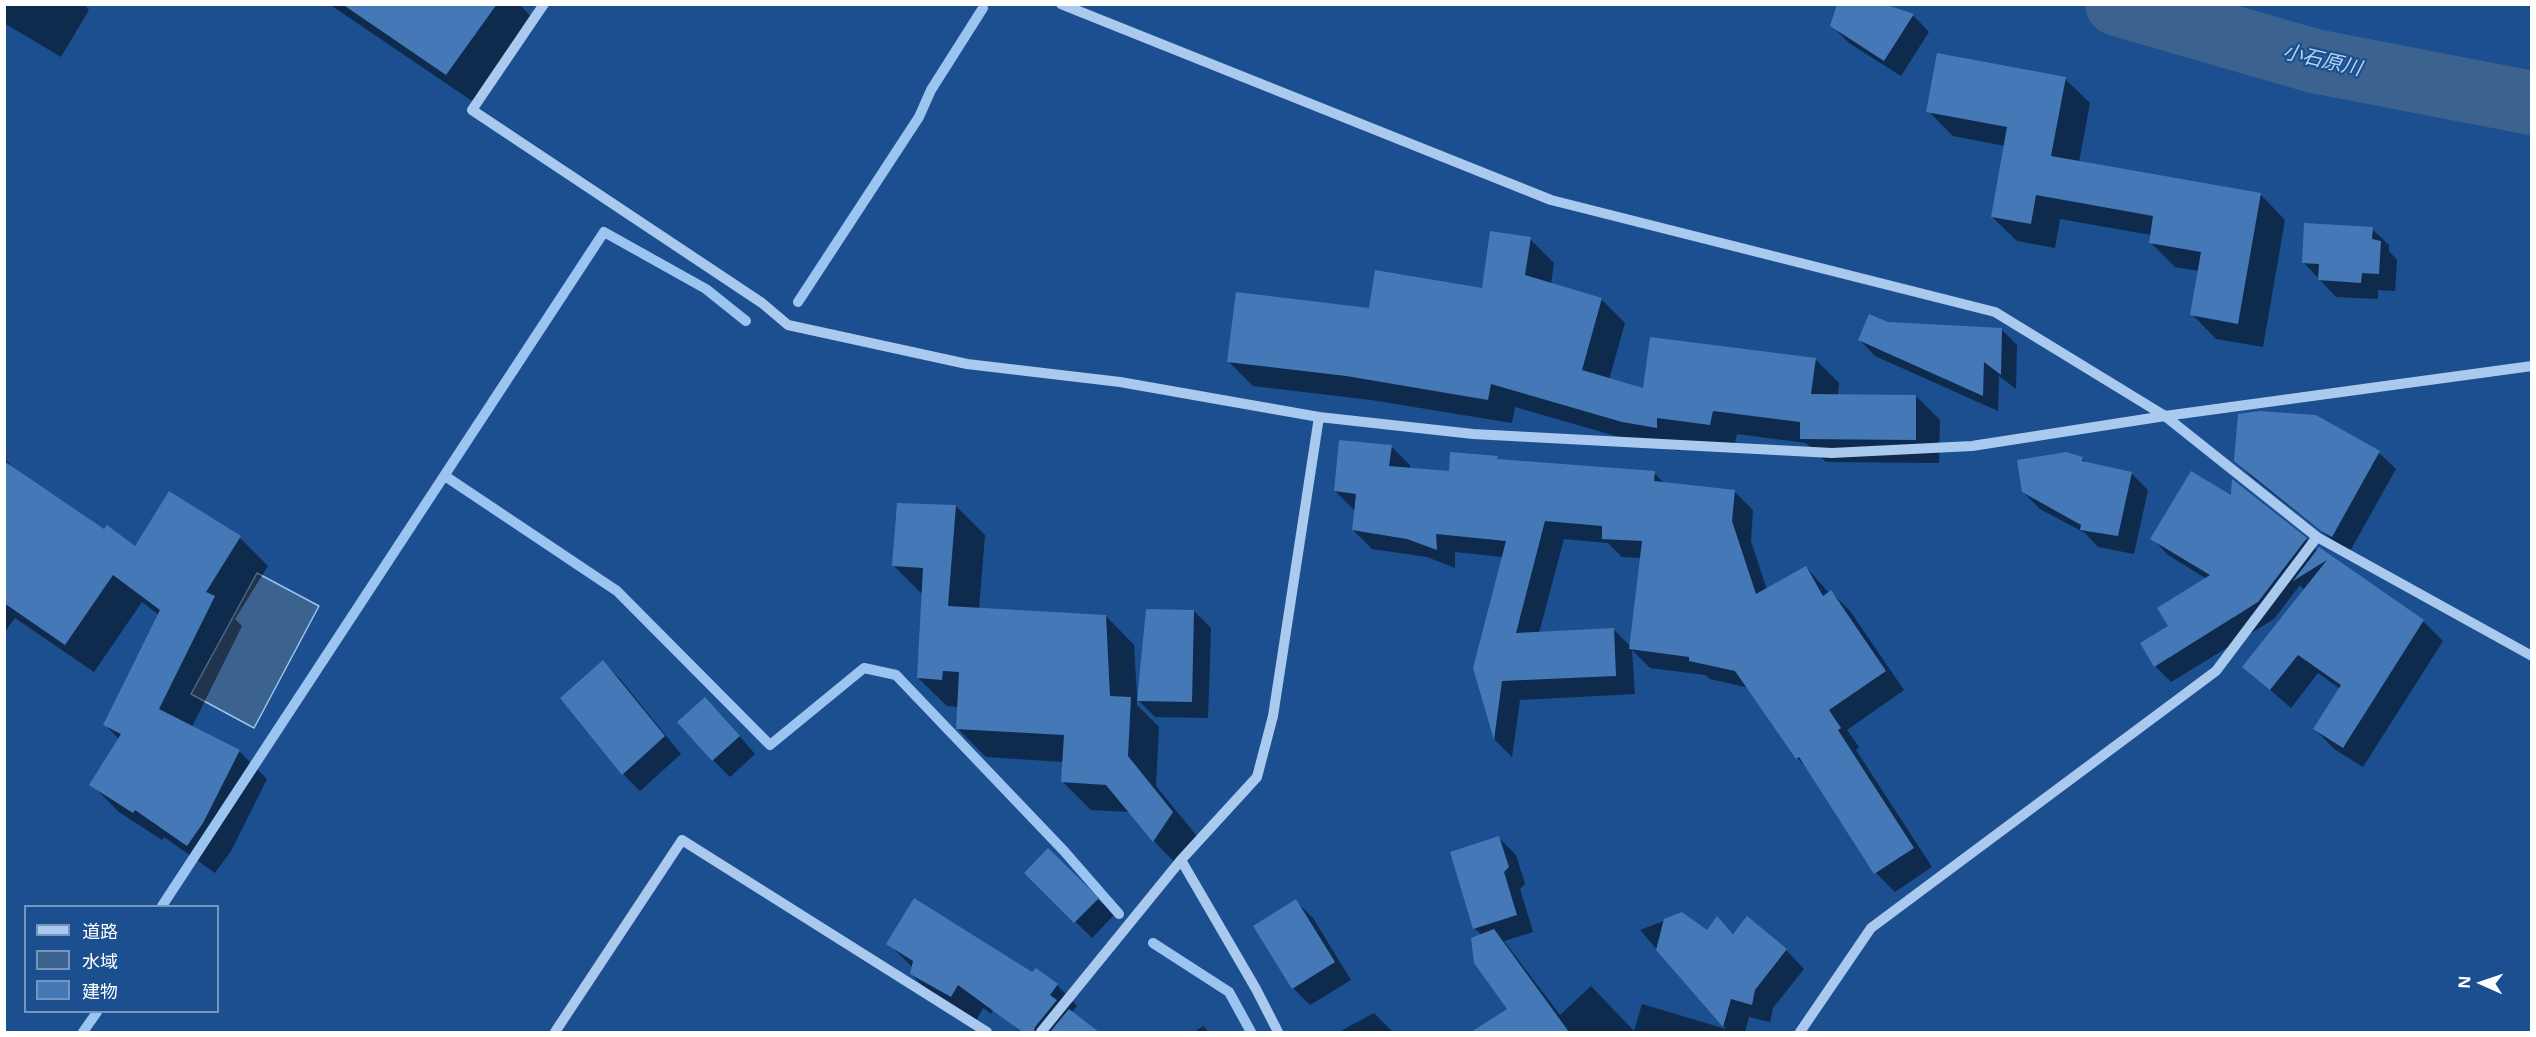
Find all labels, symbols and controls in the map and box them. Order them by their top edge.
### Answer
water label: 小石原川 [2280,40,2364,82]
legend [24,905,219,1013]
text: 道路 [82,919,118,943]
text: 水域 [82,949,118,973]
north arrow [2452,953,2512,1013]
text: N [2453,975,2475,989]
text: 建物 [82,979,118,1003]

